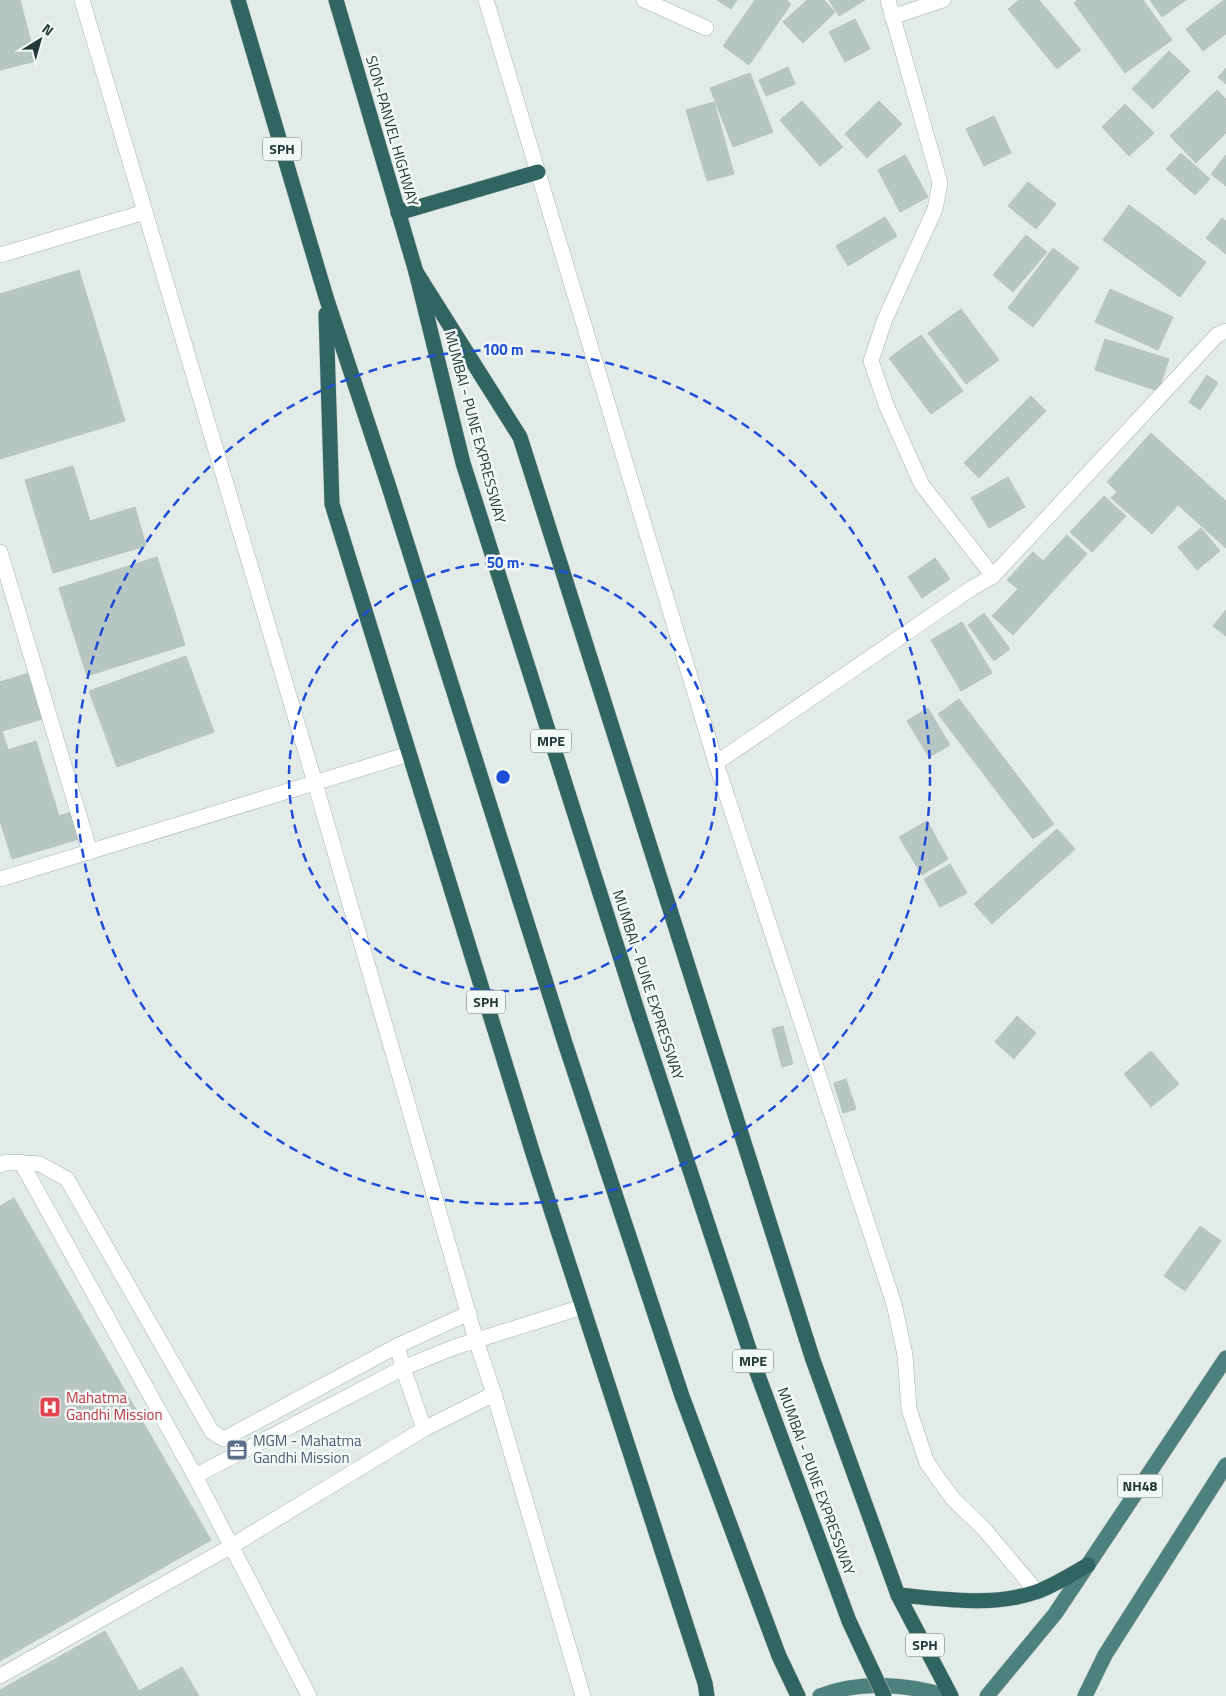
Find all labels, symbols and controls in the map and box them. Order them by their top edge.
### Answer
north arrow [15,15,65,65]
text: N [38,18,58,41]
street label: SION-PANVEL HIGHWAY [360,53,425,209]
road number: SPH [263,138,301,160]
street label: MUMBAI - PUNE EXPRESSWAY [439,328,512,526]
text: 100 m [482,338,524,361]
text: 50 m [487,551,519,574]
road number: MPE [531,729,571,752]
centre of rings [494,768,512,786]
street label: MUMBAI - PUNE EXPRESSWAY [607,887,690,1083]
road number: SPH [467,990,505,1014]
road number: MPE [733,1350,773,1372]
street label: MUMBAI - PUNE EXPRESSWAY [772,1384,861,1578]
place label: Mahatma Gandhi Mission [66,1386,162,1426]
hospital icon: Mahatma Gandhi Mission [38,1395,62,1419]
place label: MGM - Mahatma Gandhi Mission [253,1429,362,1469]
office icon: MGM - Mahatma Gandhi Mission [225,1438,249,1462]
road number: NH48 [1118,1474,1162,1498]
road number: SPH [906,1634,944,1656]

